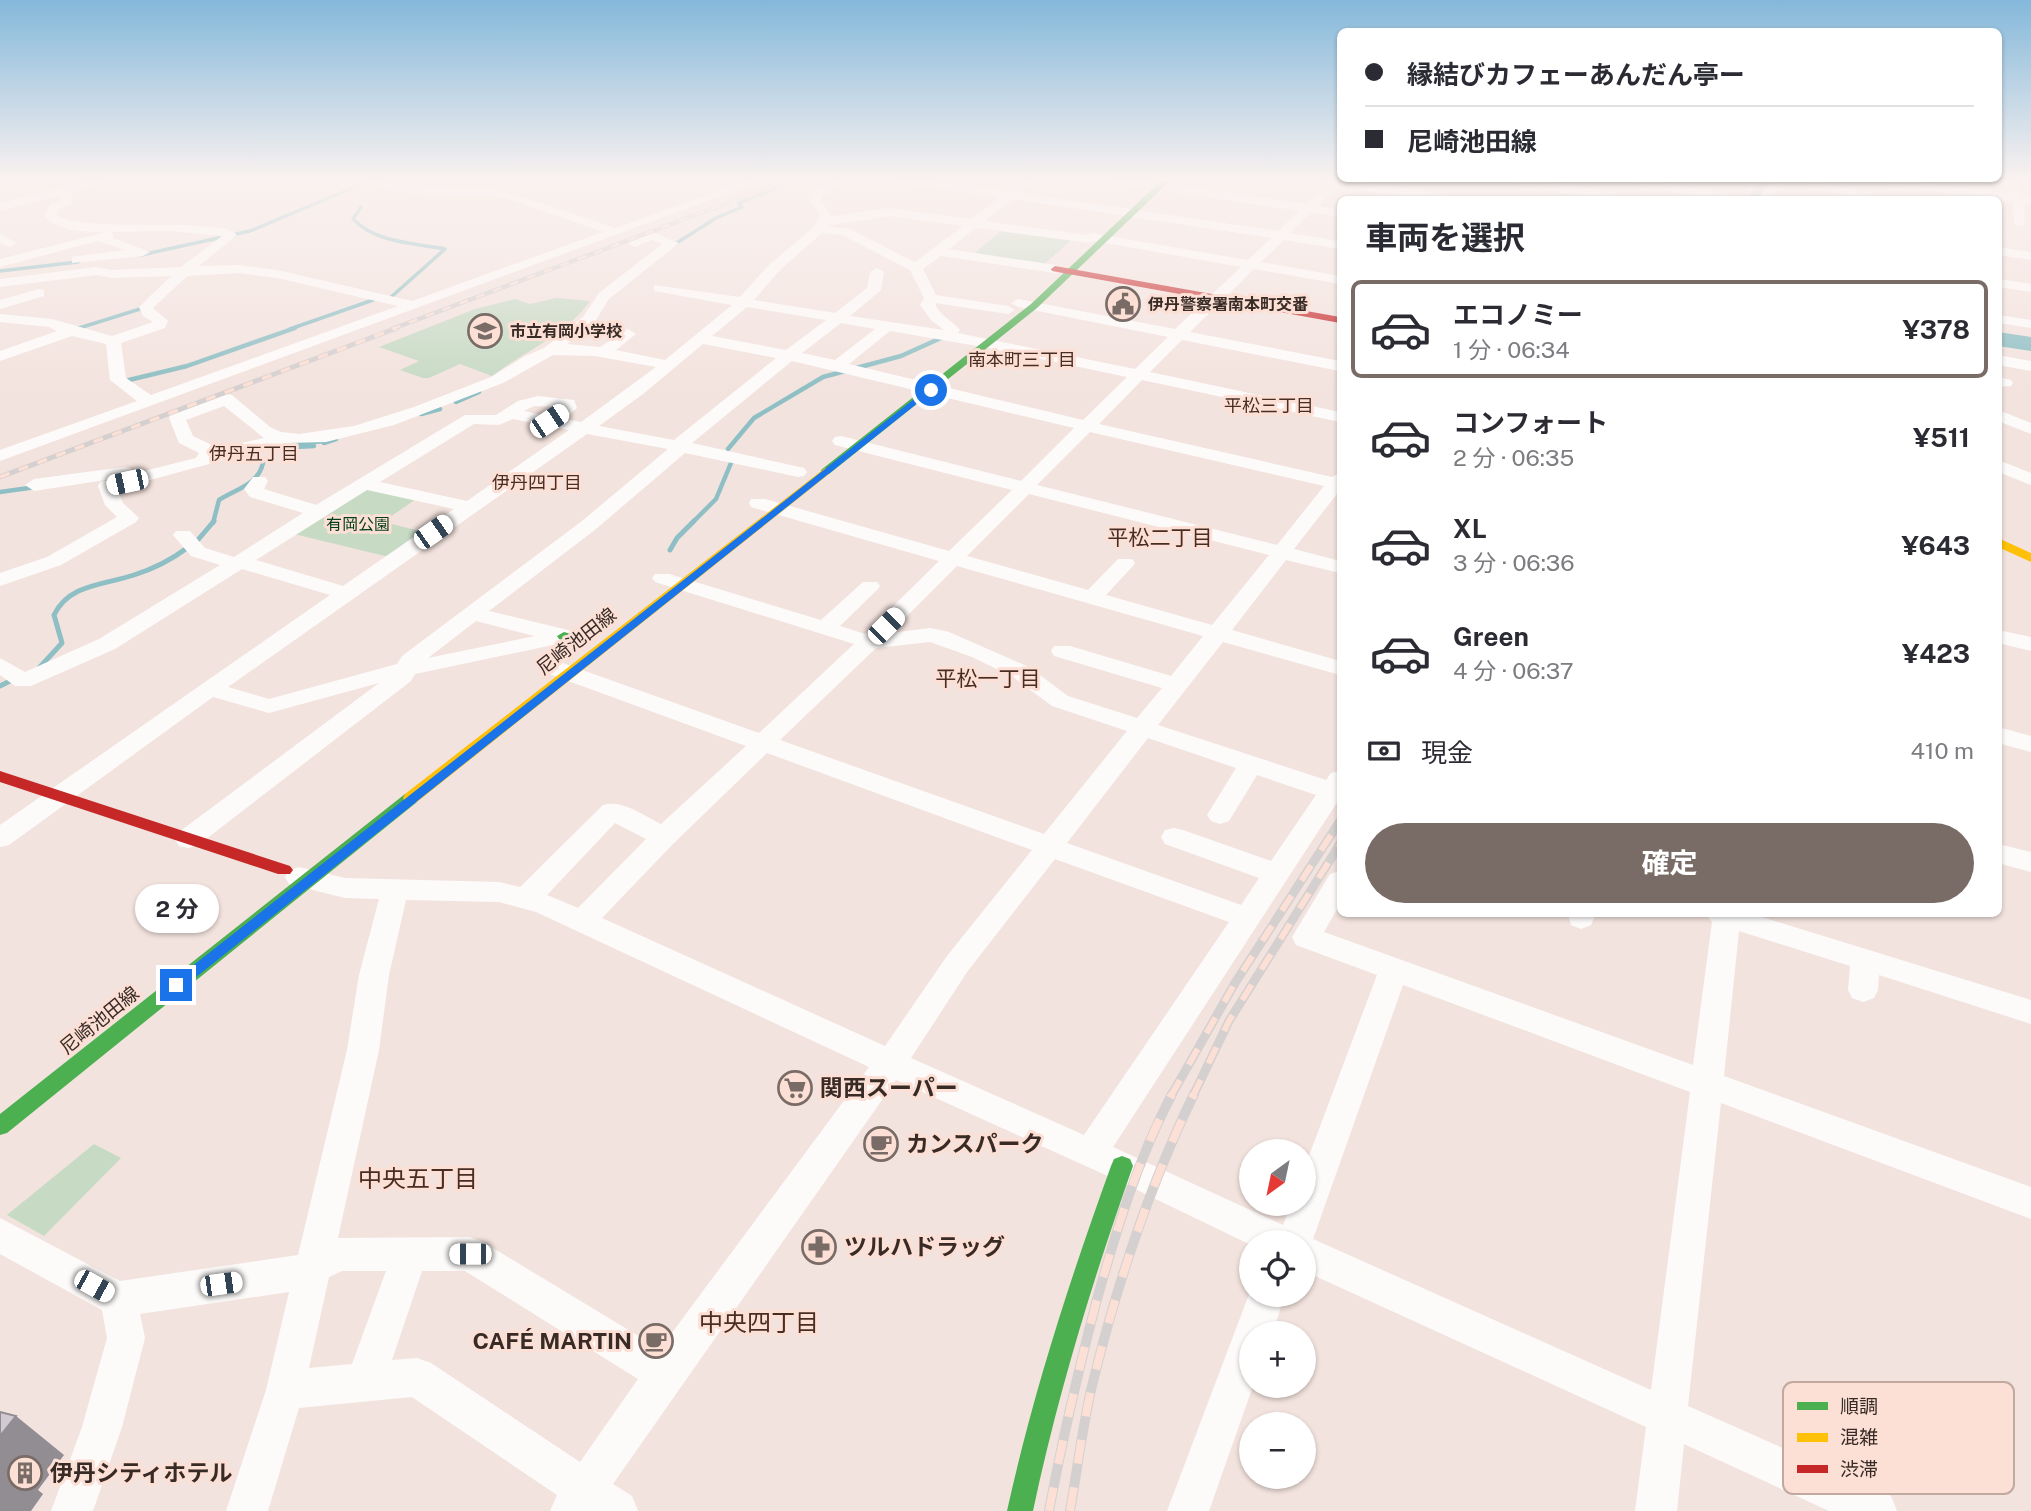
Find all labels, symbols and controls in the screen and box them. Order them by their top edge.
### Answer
text: 縁結びカフェーあんだん亭ー [1407,59,1745,90]
text: 尼崎池田線 [1407,126,1537,157]
text: 車両を選択 [1365,219,1525,256]
public building icon: 伊丹警察署南本町交番 [1104,285,1142,323]
place label: 伊丹警察署南本町交番 [1147,295,1308,314]
icon: car [1369,298,1432,361]
text: エコノミー [1453,299,1583,330]
school or university icon: 市立有岡小学校 [466,312,504,350]
text: ¥378 [1903,314,1970,345]
place label: 市立有岡小学校 [510,322,622,341]
text: 1 分 · 06:34 [1453,336,1570,363]
district label: 南本町三丁目 [968,349,1076,370]
route start [915,374,947,406]
district label: 平松三丁目 [1224,395,1314,416]
car [526,401,573,441]
icon: car [1369,406,1432,469]
text: コンフォート [1453,407,1608,438]
text: ¥511 [1913,422,1970,453]
district label: 伊丹五丁目 [209,443,299,464]
text: 2 分 · 06:35 [1453,444,1574,471]
car [105,467,150,497]
district label: 伊丹四丁目 [492,472,582,493]
car [410,511,457,553]
text: XL [1453,513,1487,544]
icon: car [1369,514,1432,577]
park label: 有岡公園 [326,515,390,534]
district label: 平松二丁目 [1108,525,1213,550]
text: ¥643 [1901,530,1970,561]
text: 3 分 · 06:36 [1453,549,1574,576]
street label: 尼崎池田線 [532,603,620,679]
car [864,604,909,648]
text: Green [1453,621,1529,652]
icon: car [1369,622,1432,685]
text: ¥423 [1902,638,1970,669]
text: 4 分 · 06:37 [1453,657,1574,684]
district label: 平松一丁目 [936,666,1041,691]
icon: cash [1365,732,1403,770]
text: 現金 [1421,737,1473,768]
text: 410 m [1911,737,1974,764]
button: 確定 [1365,823,1974,903]
callout: 2 分 [134,884,218,932]
text: 2 分 [156,895,198,922]
route end [160,969,192,1001]
street label: 尼崎池田線 [55,982,143,1058]
supermarket icon: 関西スーパー [776,1069,814,1107]
place label: 関西スーパー [820,1074,958,1101]
cafe icon: カンスパーク [862,1125,900,1163]
place label: カンスパーク [906,1130,1044,1157]
north arrow [1239,1139,1316,1216]
map controls [1239,1139,1316,1489]
district label: 中央五丁目 [358,1164,478,1192]
pharmacy icon: ツルハドラッグ [800,1228,838,1266]
button: locate [1239,1230,1316,1307]
place label: ツルハドラッグ [844,1233,1005,1260]
car [450,1244,492,1265]
car [71,1267,118,1305]
car [199,1271,244,1297]
district label: 中央四丁目 [699,1308,819,1336]
button: + [1239,1321,1316,1398]
cafe icon: CAFÉ MARTIN [637,1322,675,1360]
place label: CAFÉ MARTIN [473,1327,632,1354]
legend [1783,1382,2014,1494]
text: 順調 [1840,1395,1878,1417]
button: − [1239,1412,1316,1489]
text: 混雑 [1840,1426,1878,1448]
building icon: 伊丹シティホテル [6,1454,44,1492]
text: 渋滞 [1840,1458,1878,1480]
place label: 伊丹シティホテル [50,1459,233,1486]

